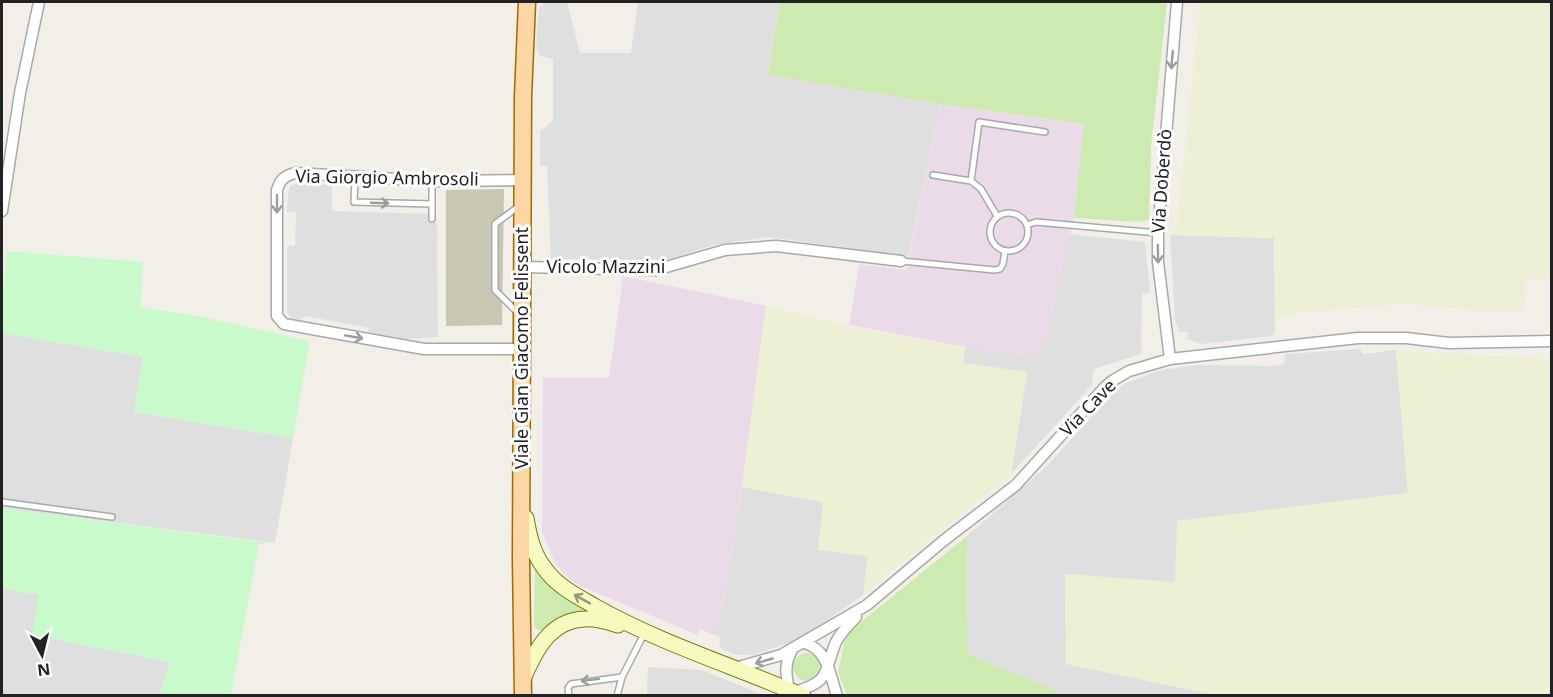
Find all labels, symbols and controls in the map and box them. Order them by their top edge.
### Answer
one-way arrow [1166,49,1177,69]
street label: Via Doberdò [1145,128,1177,234]
street label: Via Giorgio Ambrosoli [295,163,479,191]
one-way arrow [271,193,283,213]
one-way arrow [370,197,390,208]
street label: Viale Gian Giacomo Felissent [509,226,533,469]
one-way arrow [1152,244,1164,264]
street label: Vicolo Mazzini [547,254,665,278]
one-way arrow [344,332,364,343]
street label: Via Cave [1054,373,1121,441]
one-way arrow [574,593,591,605]
north arrow [12,625,72,685]
one-way arrow [755,656,774,667]
text: N [36,658,52,682]
one-way arrow [580,675,600,686]

